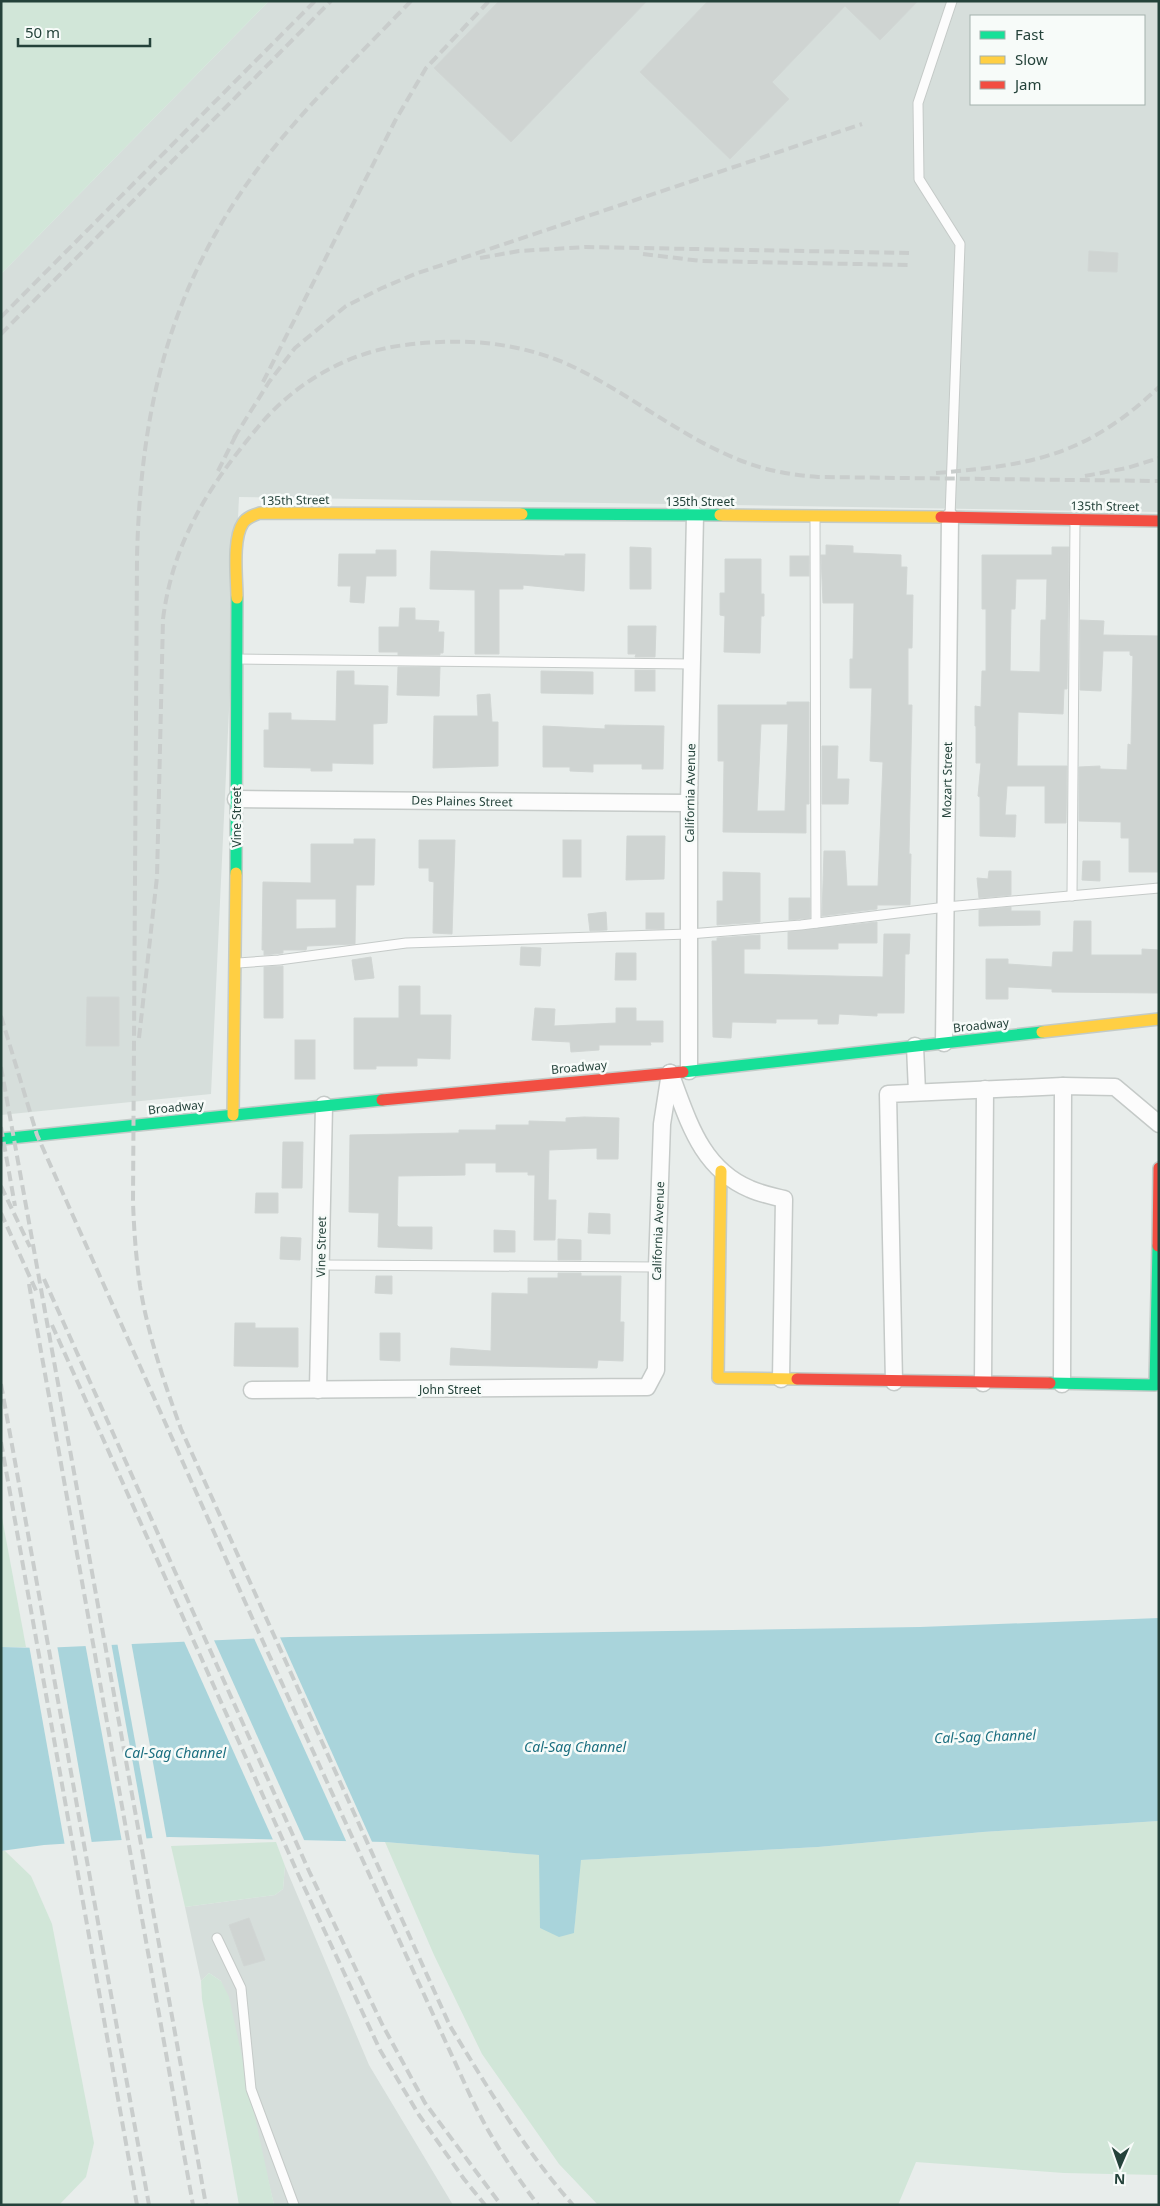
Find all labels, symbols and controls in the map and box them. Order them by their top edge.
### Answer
scale bar [18,15,150,47]
legend [970,15,1145,105]
text: 50 m [25,22,60,42]
text: Fast [1015,24,1044,44]
text: Slow [1015,49,1048,69]
text: Jam [1013,74,1042,94]
street label: 135th Street [260,491,330,509]
street label: 135th Street [666,493,735,510]
street label: 135th Street [1070,497,1140,515]
street label: Mozart Street [938,741,956,818]
street label: California Avenue [681,743,699,843]
street label: Vine Street [228,786,245,848]
street label: Des Plaines Street [411,792,513,810]
street label: Broadway [952,1014,1011,1036]
street label: Broadway [550,1056,609,1078]
street label: Broadway [147,1096,206,1118]
street label: California Avenue [648,1181,668,1281]
street label: Vine Street [312,1216,330,1278]
street label: John Street [418,1381,482,1398]
water label: Cal-Sag Channel [934,1725,1037,1747]
water label: Cal-Sag Channel [524,1737,626,1756]
water label: Cal-Sag Channel [124,1743,226,1762]
north arrow [1095,2141,1145,2191]
text: N [1114,2170,1126,2189]

